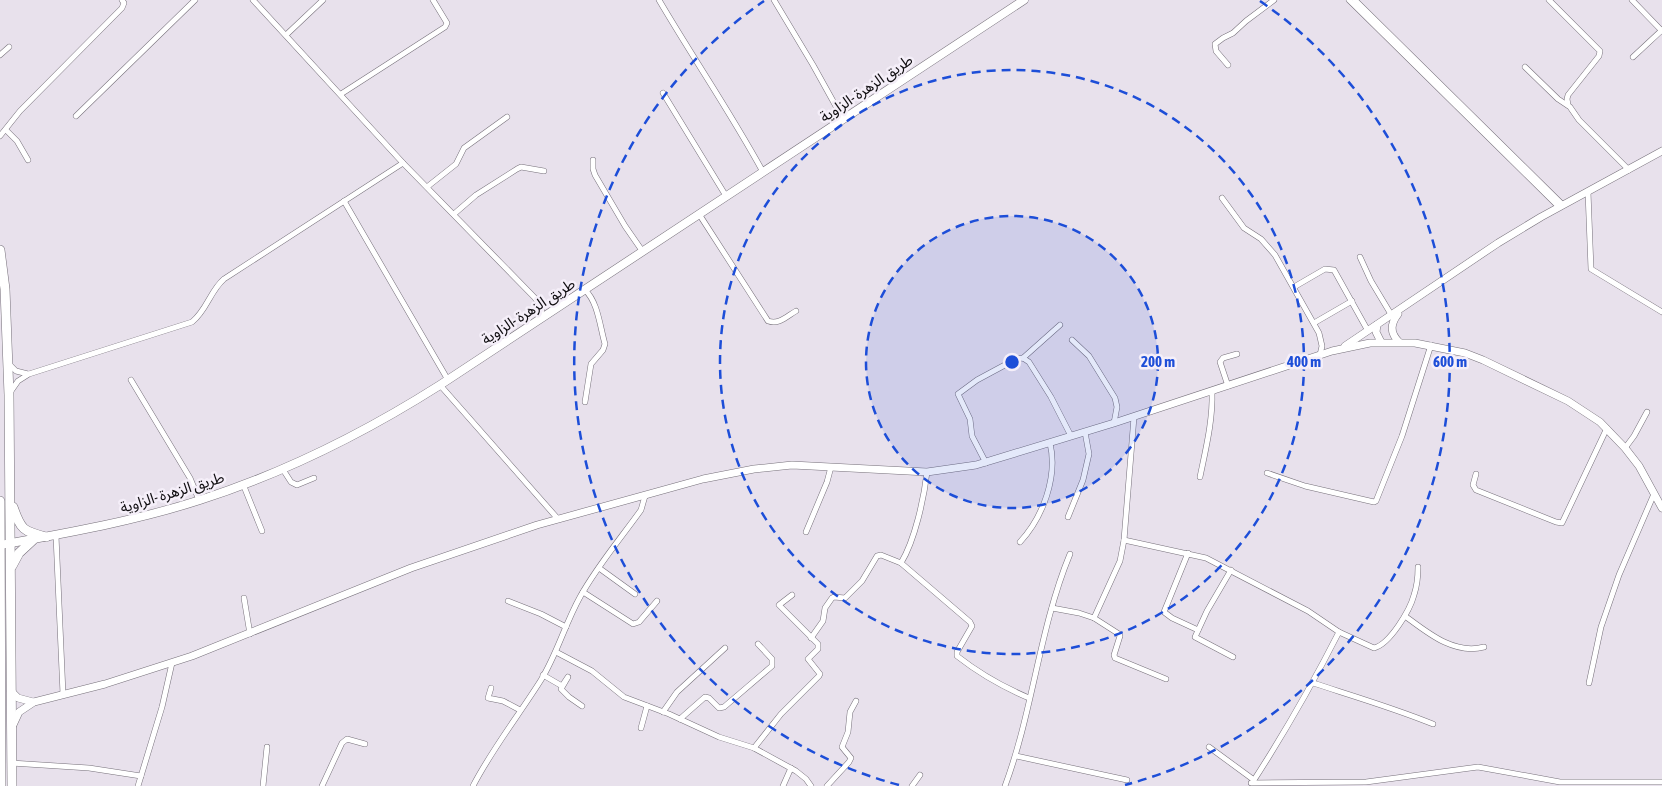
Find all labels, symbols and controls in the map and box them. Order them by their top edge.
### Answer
street label: طريق الزهرة -الزاوية [816,51,917,127]
street label: طريق الزهرة -الزاوية [478,274,579,349]
centre of rings [1003,353,1021,371]
text: 200 m [1141,353,1175,370]
text: 400 m [1286,353,1321,370]
text: 600 m [1433,353,1467,370]
street label: طريق الزهرة -الزاوية [118,468,227,518]

